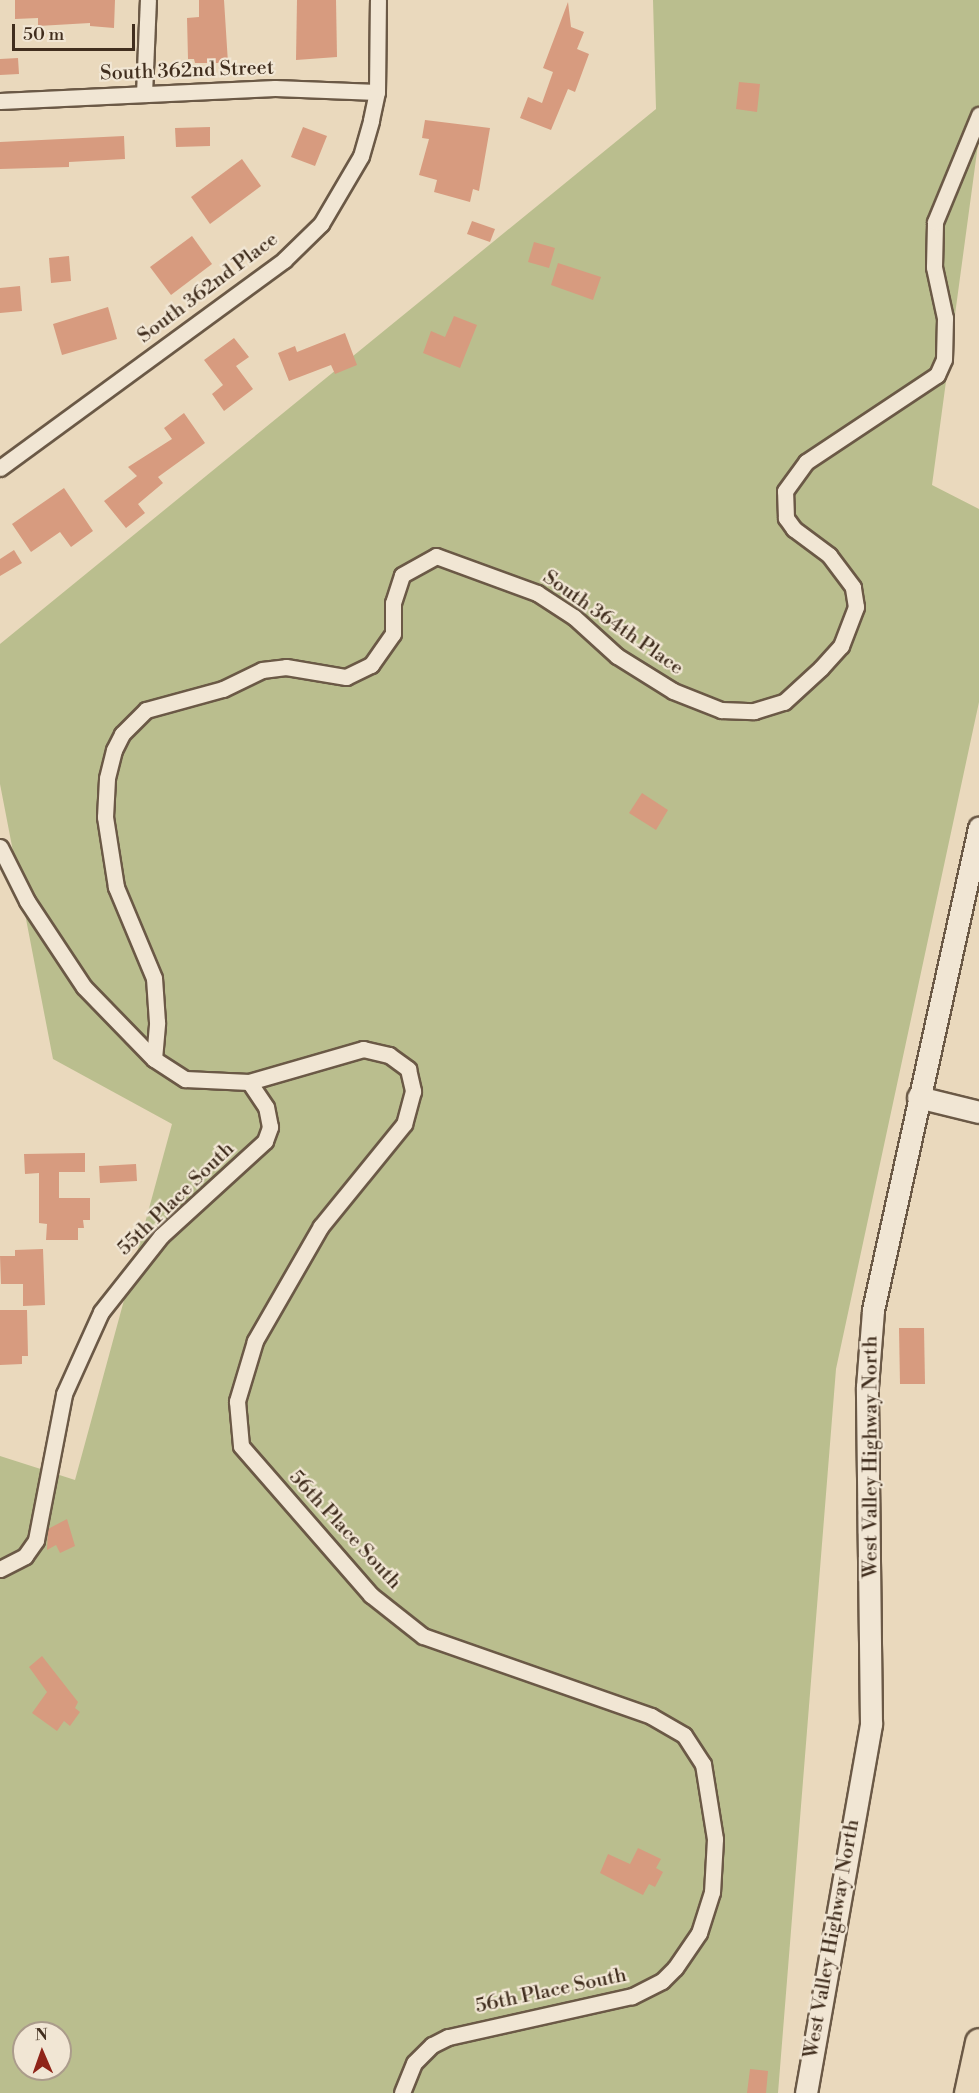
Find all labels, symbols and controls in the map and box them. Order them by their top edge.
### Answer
scale bar [15,12,138,50]
text: 50 m [23,23,64,46]
street label: South 362nd Street [100,56,274,86]
street label: South 362nd Place [133,227,283,349]
street label: South 364th Place [538,566,688,680]
street label: 55th Place South [113,1137,239,1261]
street label: West Valley Highway North [859,1336,883,1578]
street label: 56th Place South [284,1466,406,1594]
street label: West Valley Highway North [799,1818,865,2060]
street label: 56th Place South [473,1963,629,2019]
north arrow [12,2021,72,2081]
text: N [35,2025,48,2045]

